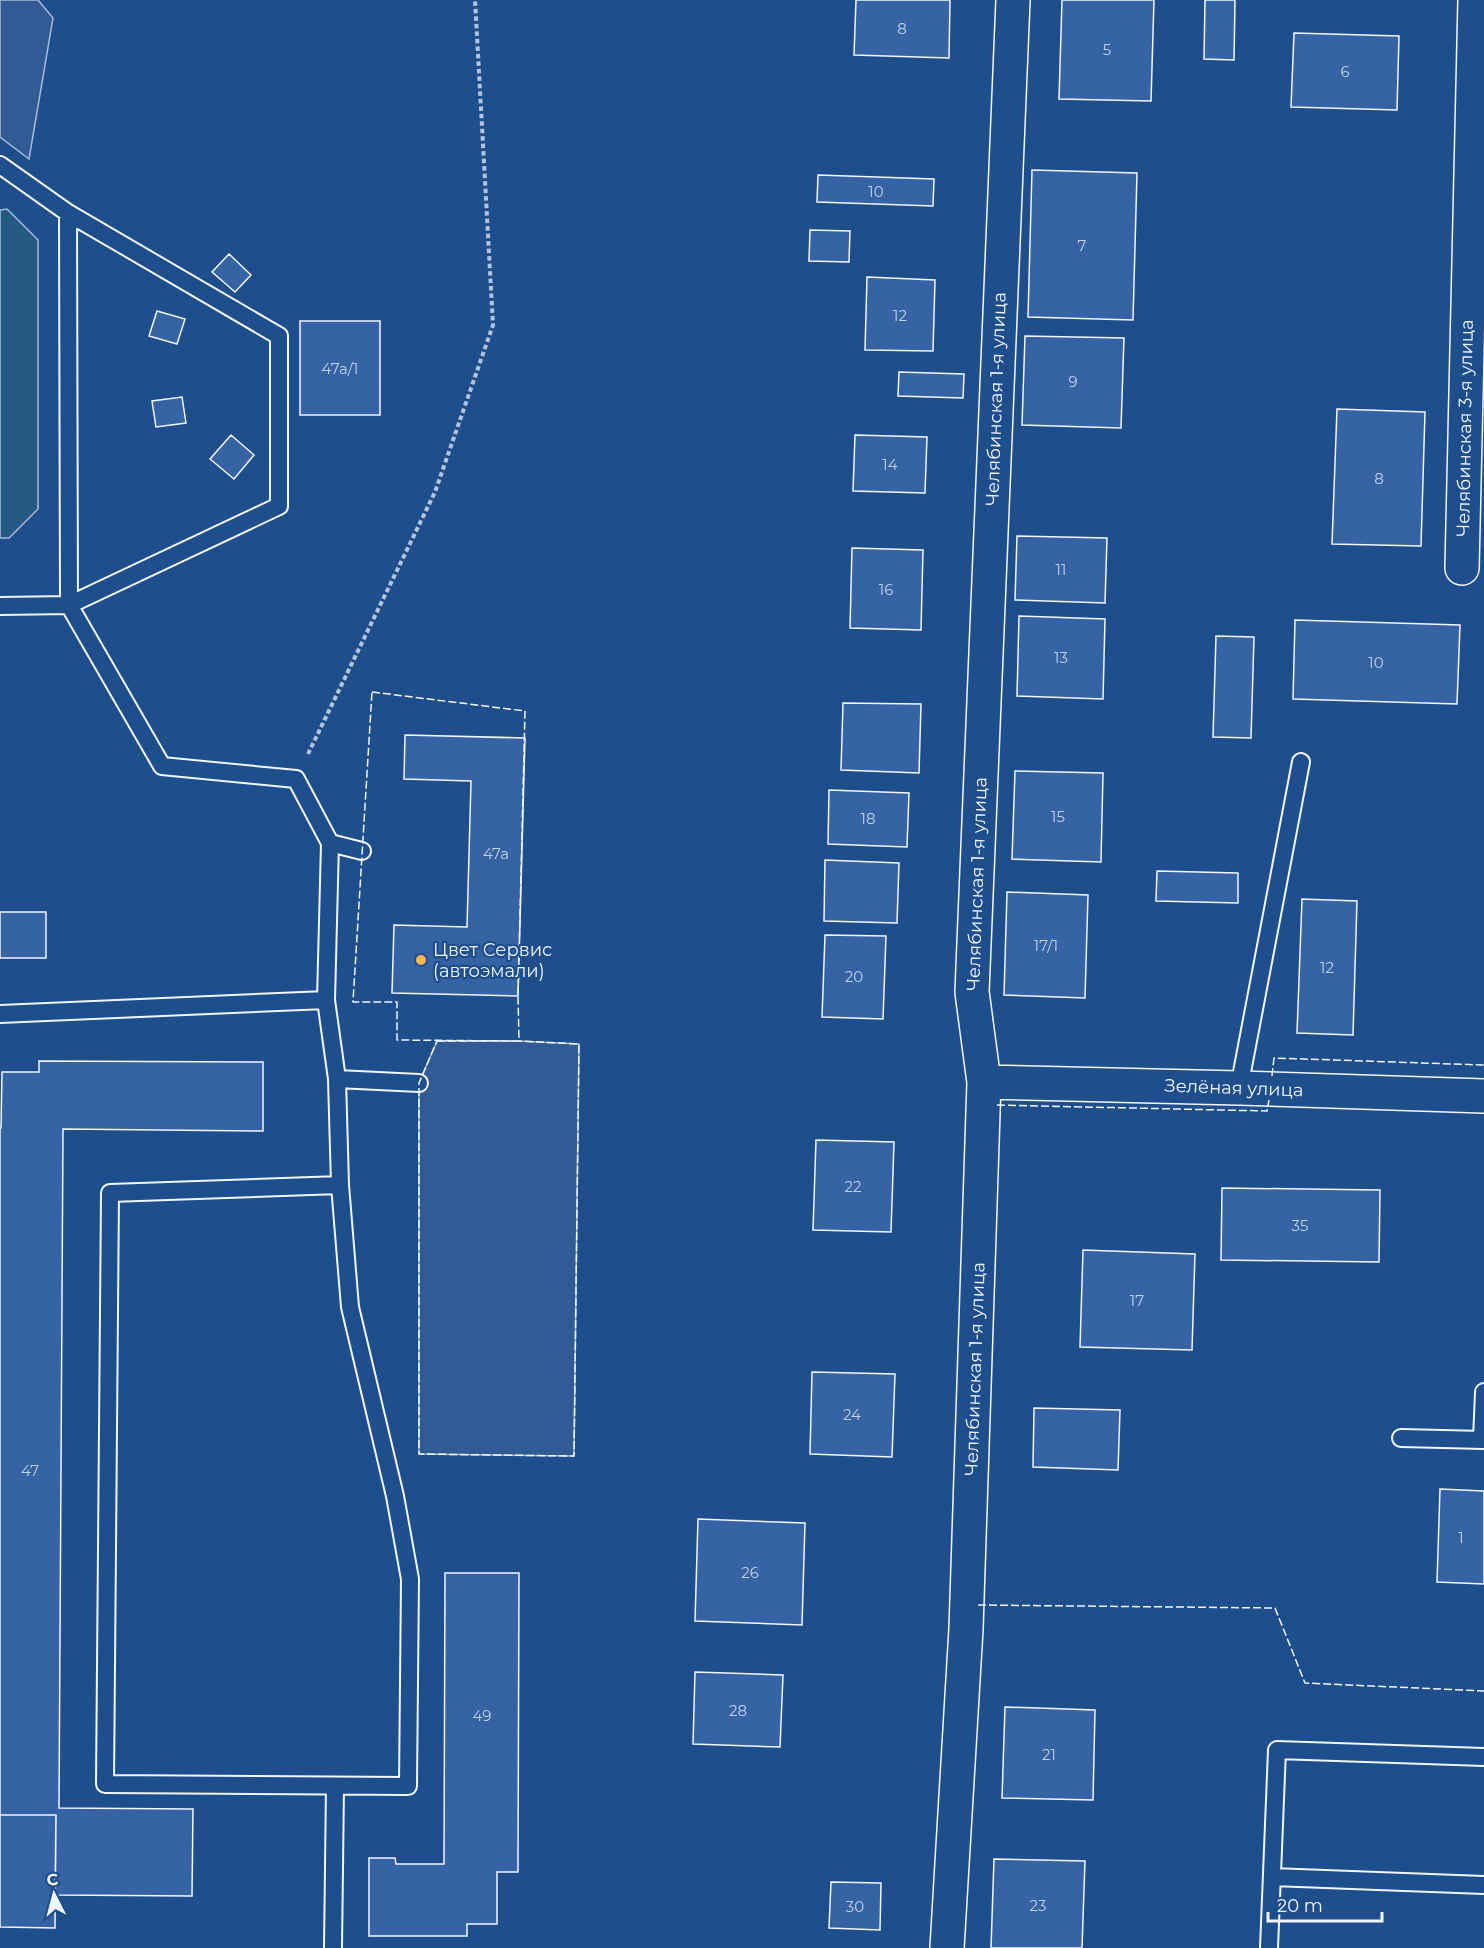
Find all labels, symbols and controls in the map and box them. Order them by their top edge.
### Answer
house number: 8 [897,19,907,38]
house number: 5 [1103,40,1111,59]
house number: 6 [1340,62,1350,81]
house number: 10 [868,182,884,201]
house number: 7 [1078,236,1087,255]
street label: Челябинская 1-я улица [981,292,1011,506]
house number: 12 [893,306,907,325]
street label: Челябинская 3-я улица [1452,319,1478,537]
house number: 47а/1 [321,359,359,378]
house number: 9 [1068,372,1078,391]
house number: 14 [882,455,898,474]
house number: 8 [1374,469,1384,488]
house number: 11 [1056,560,1066,579]
house number: 16 [879,580,893,599]
house number: 13 [1054,648,1068,667]
house number: 10 [1368,653,1384,672]
street label: Челябинская 1-я улица [962,777,992,991]
house number: 15 [1051,807,1065,826]
house number: 18 [861,809,876,828]
house number: 47а [483,844,509,863]
house number: 17/1 [1034,936,1058,955]
place label: Цвет Сервис (автоэмали) [433,939,552,982]
marker: Цвет Сервис (автоэмали) [414,953,428,967]
house number: 12 [1320,958,1334,977]
house number: 20 [845,967,863,986]
street label: Зелёная улица [1164,1075,1304,1101]
house number: 22 [844,1177,862,1196]
house number: 35 [1292,1216,1308,1235]
street label: Челябинская 1-я улица [960,1262,990,1476]
house number: 17 [1130,1291,1144,1310]
house number: 24 [843,1405,861,1424]
house number: 47 [21,1461,39,1480]
house number: 1 [1458,1528,1464,1547]
house number: 26 [741,1563,759,1582]
house number: 28 [729,1701,747,1720]
house number: 49 [473,1706,491,1725]
house number: 21 [1042,1745,1056,1764]
north arrow [24,1864,84,1924]
text: С [46,1869,60,1890]
scale bar [1268,1885,1382,1923]
text: 20 m [1277,1895,1323,1917]
house number: 23 [1030,1896,1046,1915]
house number: 30 [846,1897,864,1916]

